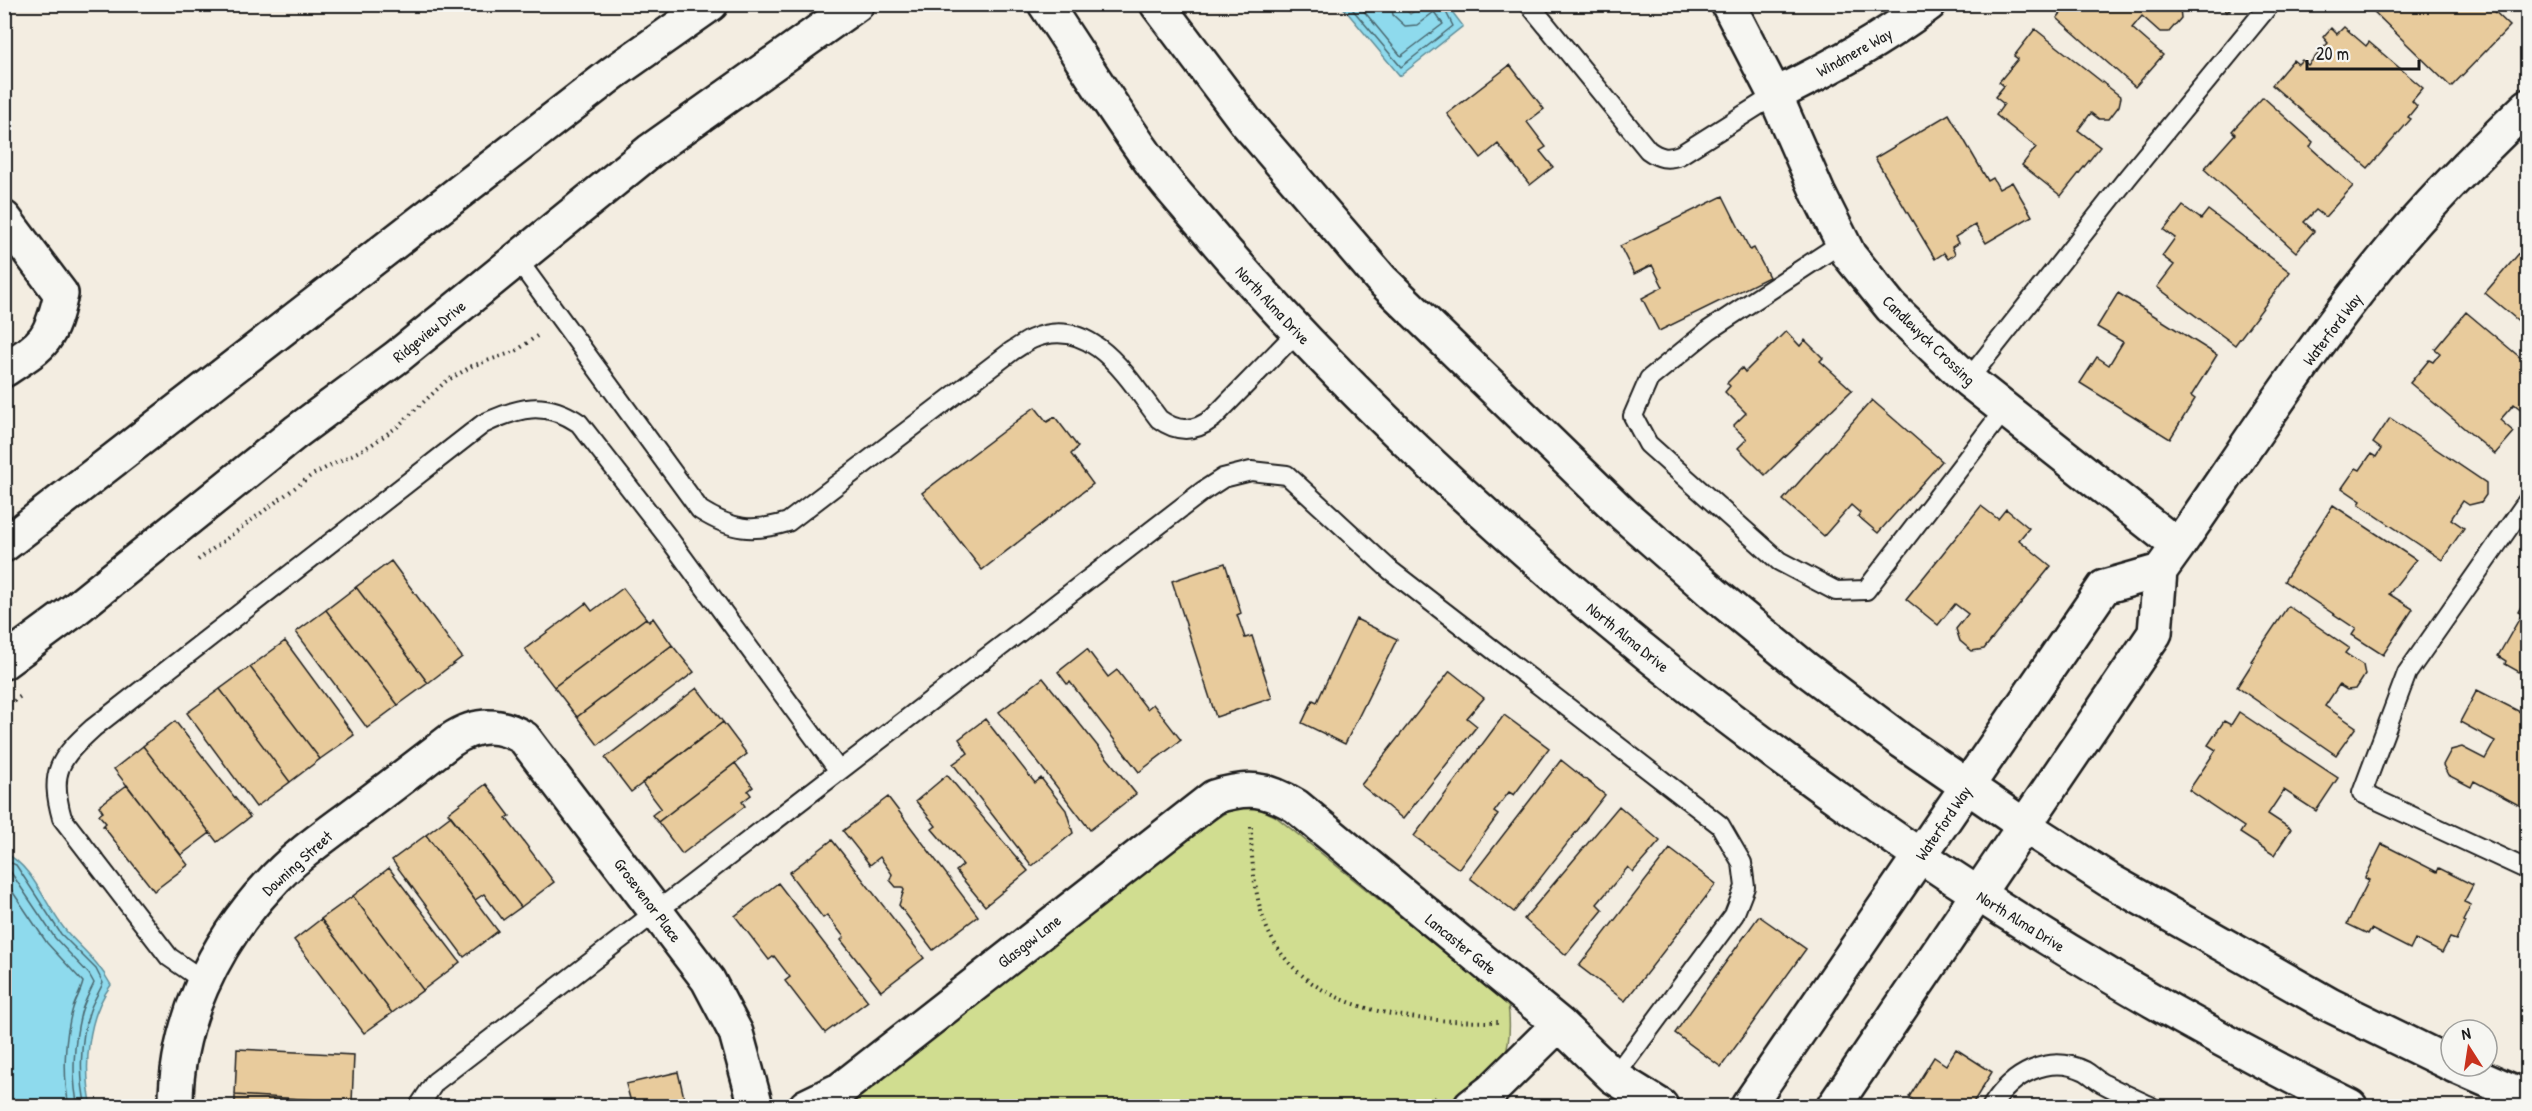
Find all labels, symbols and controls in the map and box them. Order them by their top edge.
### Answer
street label: Windmere Way [1812,22,1896,82]
scale bar [2307,33,2420,71]
text: 20 m [2316,41,2349,66]
street label: North Alma Drive [1231,261,1316,350]
street label: Waterford Way [2298,288,2367,370]
street label: Candlewyck Crossing [1878,290,1980,390]
street label: Ridgeview Drive [388,294,471,367]
street label: North Alma Drive [1582,597,1674,677]
street label: Waterford Way [1910,781,1976,865]
street label: Downing Street [257,825,337,900]
street label: Grosevenor Place [609,853,687,947]
street label: North Alma Drive [1973,885,2070,957]
street label: Glasgow Lane [993,909,1066,973]
street label: Lancaster Gate [1421,909,1502,980]
north arrow [2439,1018,2499,1078]
text: N [2459,1022,2473,1045]

